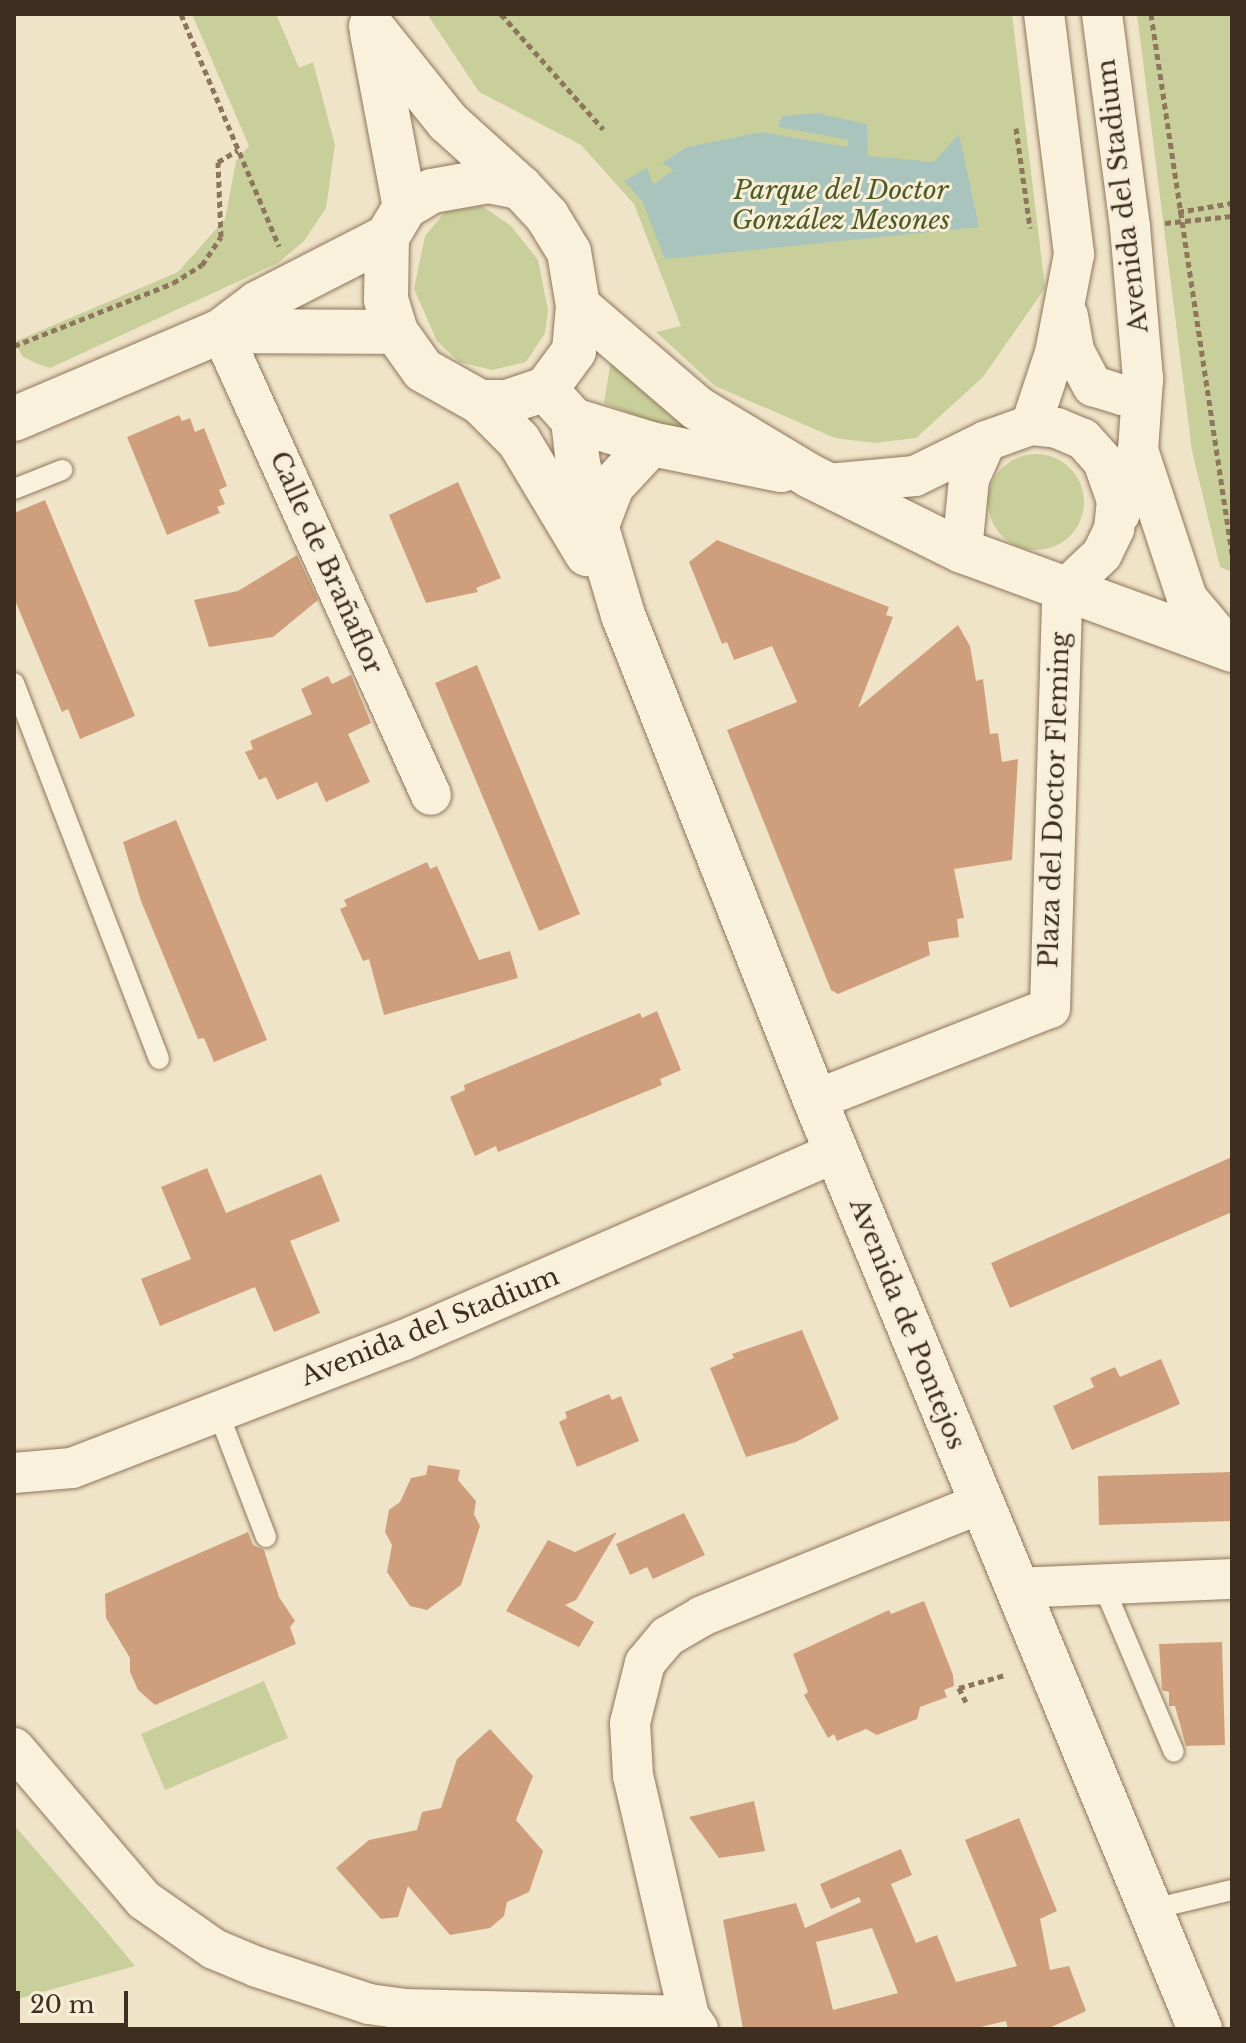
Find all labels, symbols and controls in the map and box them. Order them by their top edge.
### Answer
street label: Avenida del Stadium [1091,57,1155,335]
park label: Parque del Doctor González Mesones [732,175,950,236]
street label: Calle de Brañaflor [263,447,389,679]
street label: Plaza del Doctor Fleming [1034,631,1076,969]
street label: Avenida de Pontejos [842,1194,972,1454]
street label: Avenida del Stadium [296,1261,564,1393]
scale bar [20,1975,132,2025]
text: 20 m [30,1990,95,2019]

